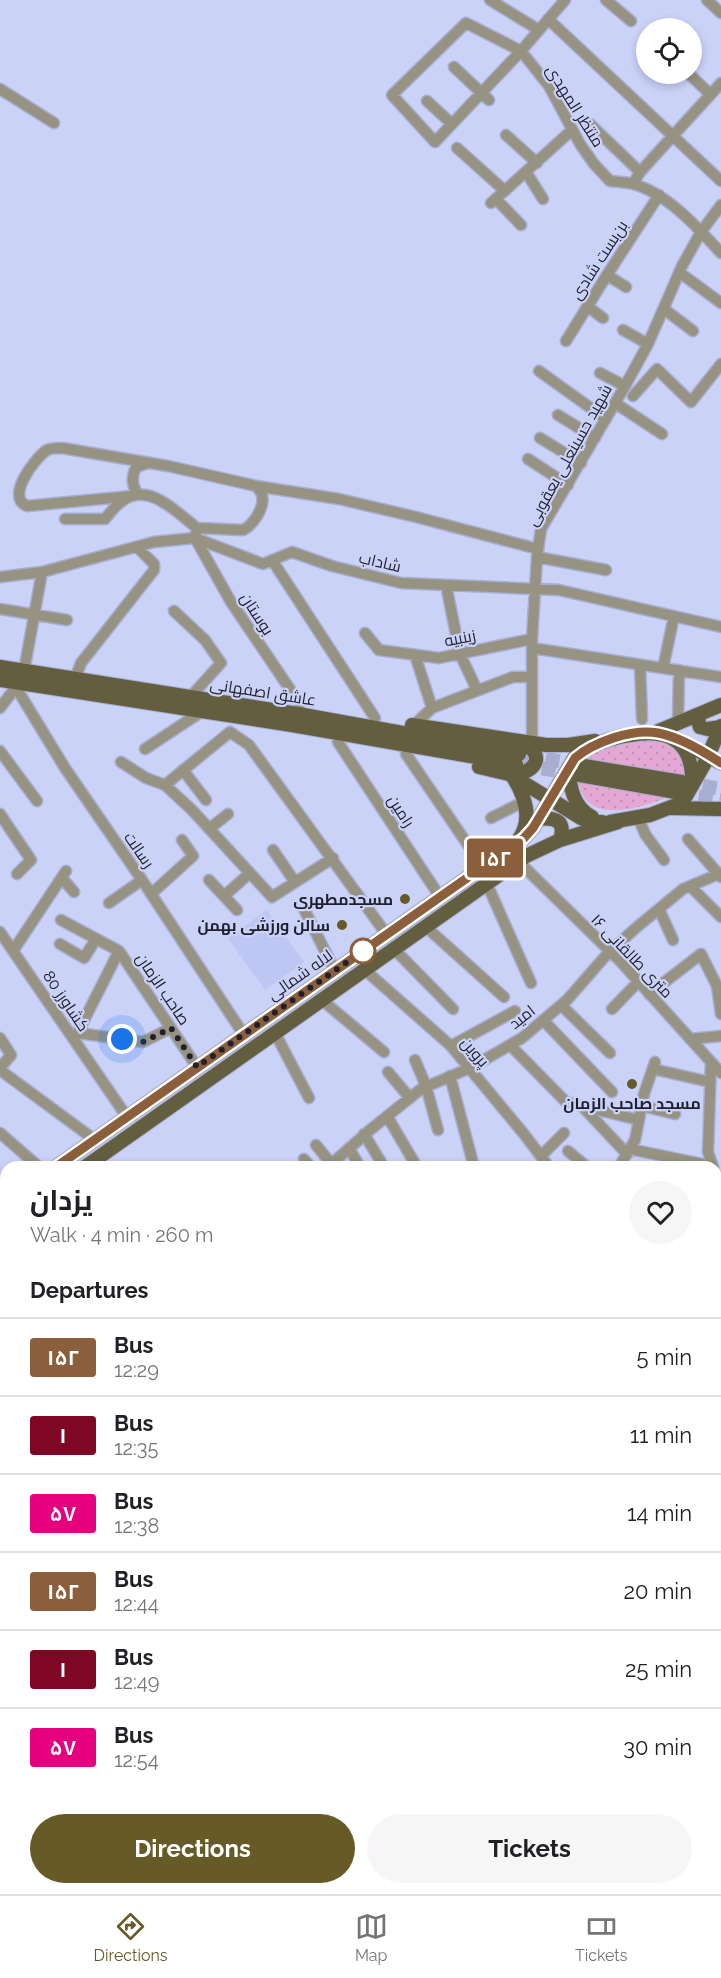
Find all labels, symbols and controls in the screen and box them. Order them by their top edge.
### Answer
map controls [636,18,702,84]
button: locate [636,18,702,84]
street label: منتظر المهدی [541,61,608,151]
street label: بن‌بست شادی [566,217,632,304]
street label: شهید حسینعلی یعقوبی [522,381,617,530]
street label: شاداب [357,548,403,576]
street label: بوستان [235,589,278,639]
street label: زینبیه [443,626,477,650]
street label: عاشق اصفهانی [208,674,317,711]
street label: رامین [383,791,418,831]
street label: رسالت [120,828,158,872]
line badge: ۱۵۲ [460,838,530,878]
text: ۱۵۲ [479,846,511,871]
place label: مسجدمطهری [293,890,393,909]
marker: مسجدمطهری [398,892,412,906]
street label: ۱۶ متری طالقانی [587,910,677,1003]
place label: سالن ورزشی بهمن [198,916,330,935]
marker: سالن ورزشی بهمن [335,918,349,932]
unlabelled marker [350,938,376,964]
street label: لاله شمالی [264,946,337,1005]
street label: صاحب الزمان [131,949,194,1029]
street label: کشاورز 80 [39,967,93,1035]
street label: امید [505,1001,539,1033]
your location [107,1024,137,1054]
street label: پروین [455,1033,494,1073]
marker: مسجد صاحب الزمان [625,1077,639,1091]
place label: مسجد صاحب الزمان [563,1094,701,1113]
button: heart [629,1181,692,1244]
text: یزدان [30,1184,93,1217]
text: Walk · 4 min · 260 m [30,1223,213,1247]
text: Departures [30,1277,148,1303]
text: Bus [114,1332,153,1358]
text: 5 min [637,1344,692,1370]
text: ۱۵۲ [47,1345,79,1370]
text: 12:29 [114,1358,159,1382]
text: Bus [114,1410,153,1436]
text: 11 min [630,1422,692,1448]
text: ۱ [59,1423,67,1448]
text: 12:35 [114,1436,158,1460]
text: Bus [114,1488,153,1514]
text: 14 min [627,1500,692,1526]
text: ۵۷ [50,1501,76,1526]
text: 12:38 [114,1514,159,1538]
text: Bus [114,1566,153,1592]
text: 20 min [624,1578,692,1604]
text: ۱۵۲ [47,1579,79,1604]
text: 12:44 [114,1592,159,1616]
text: Bus [114,1644,153,1670]
text: 25 min [625,1656,692,1682]
text: ۱ [59,1657,67,1682]
text: 12:49 [114,1670,159,1694]
text: Bus [114,1722,153,1748]
text: 30 min [623,1734,692,1760]
text: ۵۷ [50,1735,76,1760]
text: 12:54 [114,1748,159,1772]
button: Directions [30,1814,355,1883]
button: Tickets [367,1814,692,1883]
tab: Directions [94,1910,167,1965]
tab: Map [355,1910,388,1965]
tab: Tickets [575,1910,627,1965]

